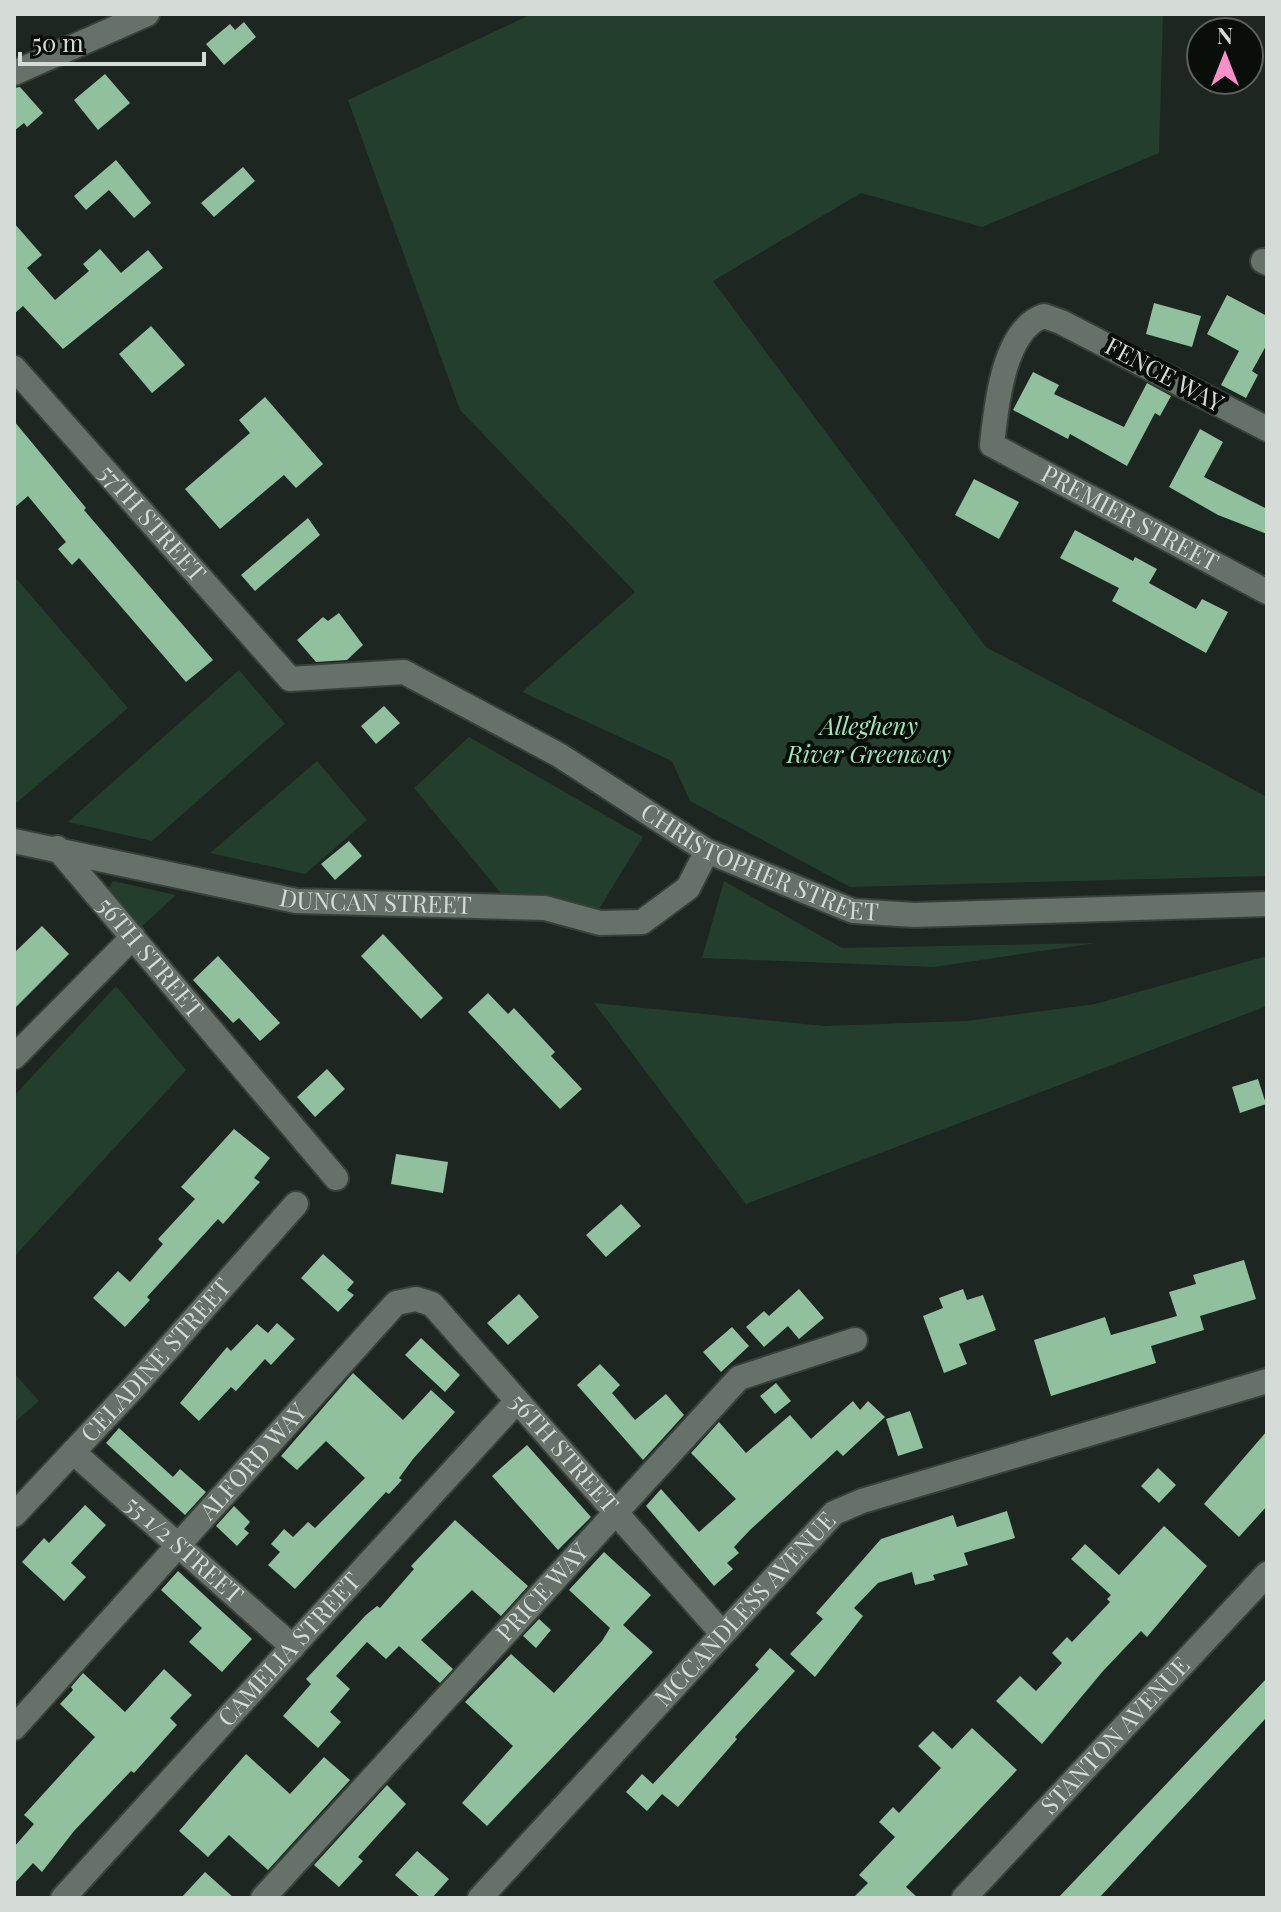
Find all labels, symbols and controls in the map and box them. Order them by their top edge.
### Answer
scale bar [20,16,204,66]
north arrow [1185,16,1265,96]
text: N [1217,20,1233,50]
text: 50 m [32,26,84,58]
street label: FENCE WAY [1100,329,1230,418]
street label: PREMIER STREET [1036,456,1225,577]
street label: 57TH STREET [93,457,214,588]
park label: Allegheny River Greenway [786,709,951,769]
street label: CHRISTOPHER STREET [636,795,880,927]
street label: DUNCAN STREET [277,880,472,920]
street label: 56TH STREET [91,889,212,1024]
street label: CELADINE STREET [73,1270,237,1448]
street label: 56TH STREET [504,1386,627,1519]
street label: ALFORD WAY [190,1395,313,1526]
street label: 55 1/2 STREET [119,1488,251,1610]
street label: MCCANDLESS AVENUE [646,1504,842,1712]
street label: PRICE WAY [488,1535,595,1647]
street label: CAMELIA STREET [210,1565,367,1732]
street label: STANTON AVENUE [1033,1649,1196,1820]

